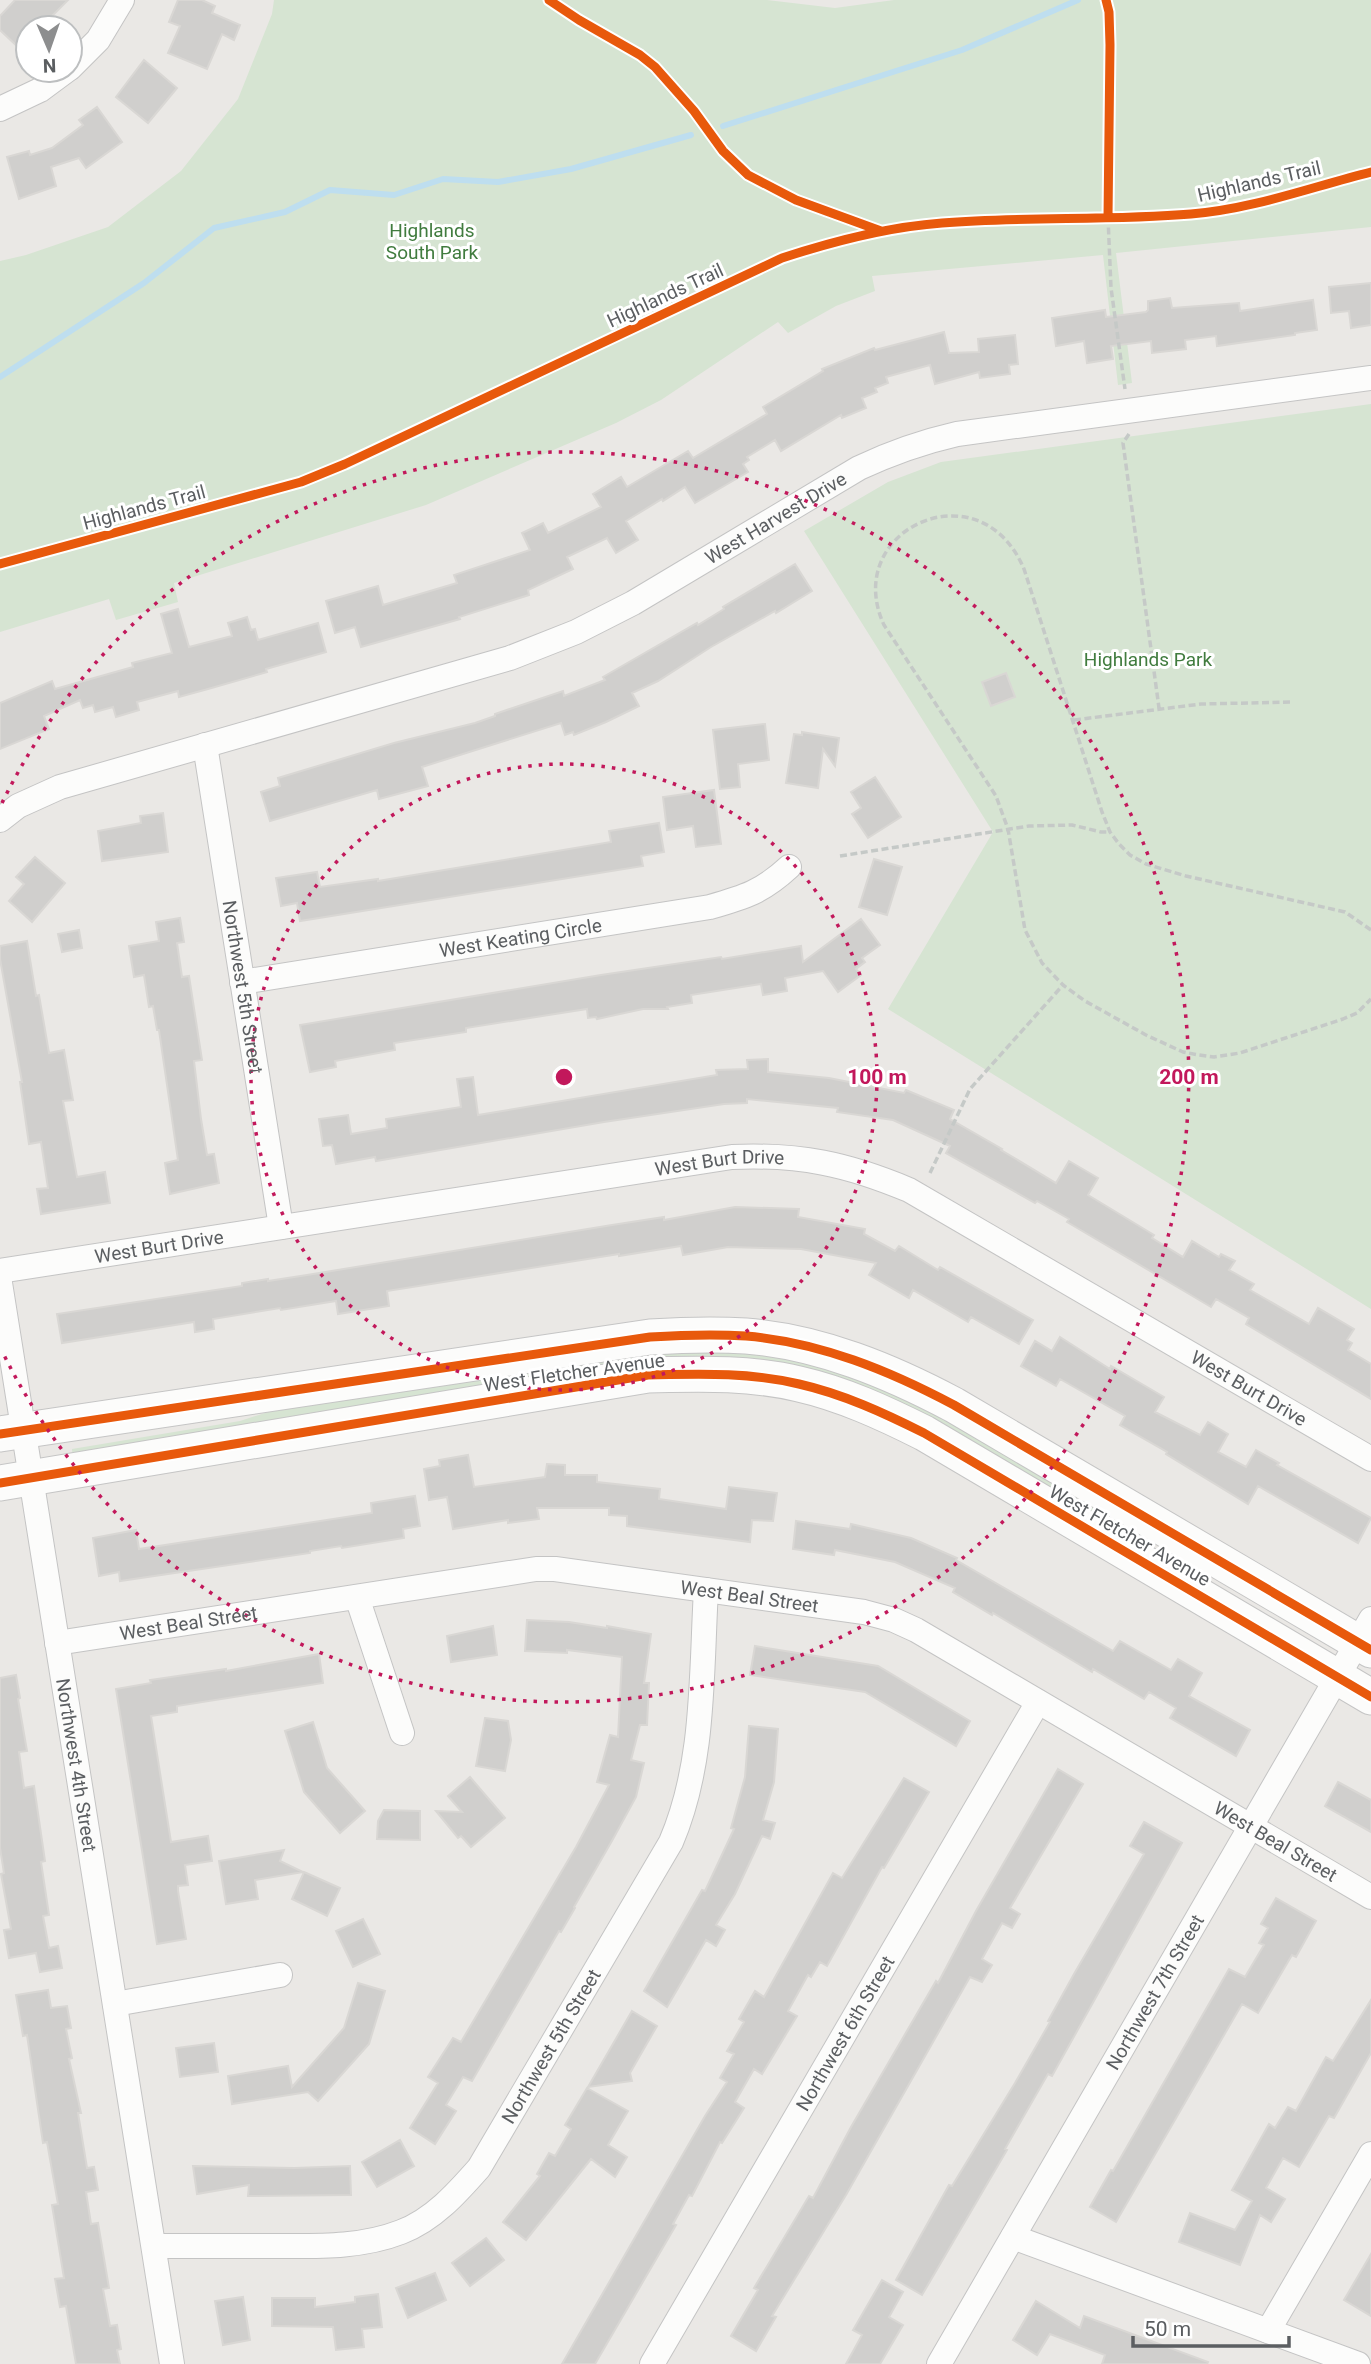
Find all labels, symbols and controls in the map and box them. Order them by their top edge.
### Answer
north arrow [14,14,84,84]
text: N [42,54,57,77]
street label: Highlands Trail [1195,156,1323,207]
park label: Highlands South Park [386,219,479,264]
street label: Highlands Trail [603,258,727,332]
street label: West Harvest Drive [701,467,851,569]
street label: Highlands Trail [80,480,208,535]
park label: Highlands Park [1084,648,1213,671]
street label: Northwest 5th Street [218,899,268,1075]
street label: West Keating Circle [438,914,603,962]
centre of rings [552,1065,576,1089]
text: 100 m [847,1065,907,1089]
text: 200 m [1159,1065,1219,1089]
street label: West Burt Drive [653,1145,785,1181]
street label: West Burt Drive [93,1225,225,1268]
street label: West Burt Drive [1187,1346,1311,1431]
street label: West Fletcher Avenue [482,1348,666,1397]
street label: West Fletcher Avenue [1045,1480,1215,1591]
street label: West Beal Street [679,1576,820,1618]
street label: West Beal Street [118,1601,259,1645]
street label: Northwest 4th Street [51,1677,101,1853]
street label: West Beal Street [1210,1796,1341,1887]
street label: Northwest 7th Street [1101,1911,1209,2074]
street label: Northwest 6th Street [791,1952,899,2115]
street label: Northwest 5th Street [497,1965,606,2128]
scale bar [1133,2304,1289,2348]
text: 50 m [1144,2317,1191,2341]

